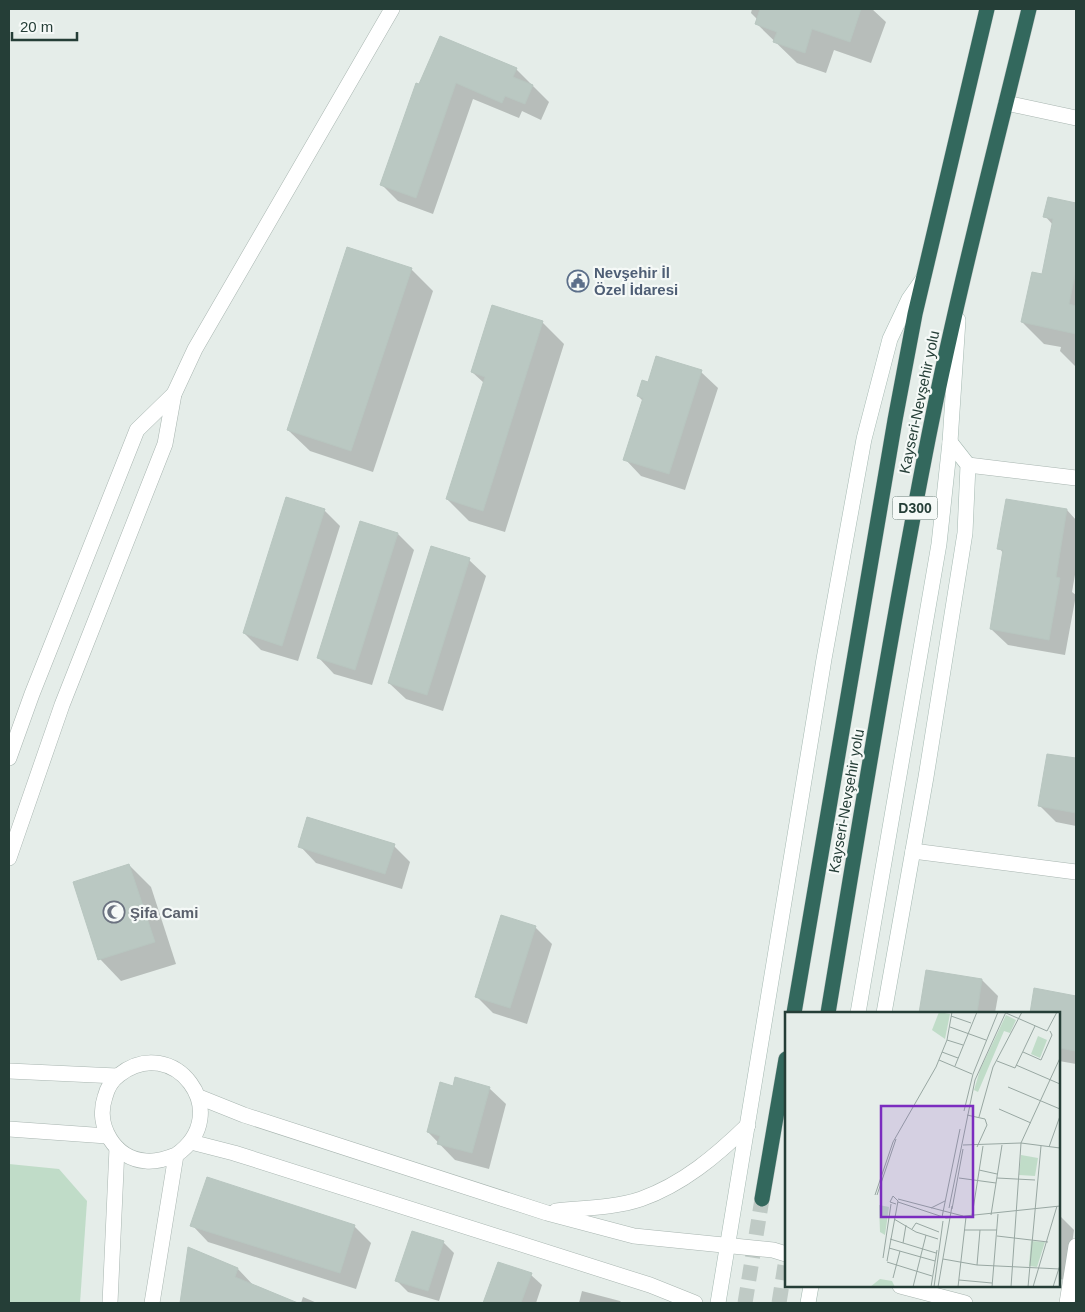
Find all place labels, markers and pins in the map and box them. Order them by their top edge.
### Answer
place label: Nevşehir İl Özel İdaresi [594,264,678,298]
public building icon: Nevşehir İl Özel İdaresi [566,269,590,293]
mosque icon: Şifa Cami [102,900,126,924]
place label: Şifa Cami [130,904,198,921]

